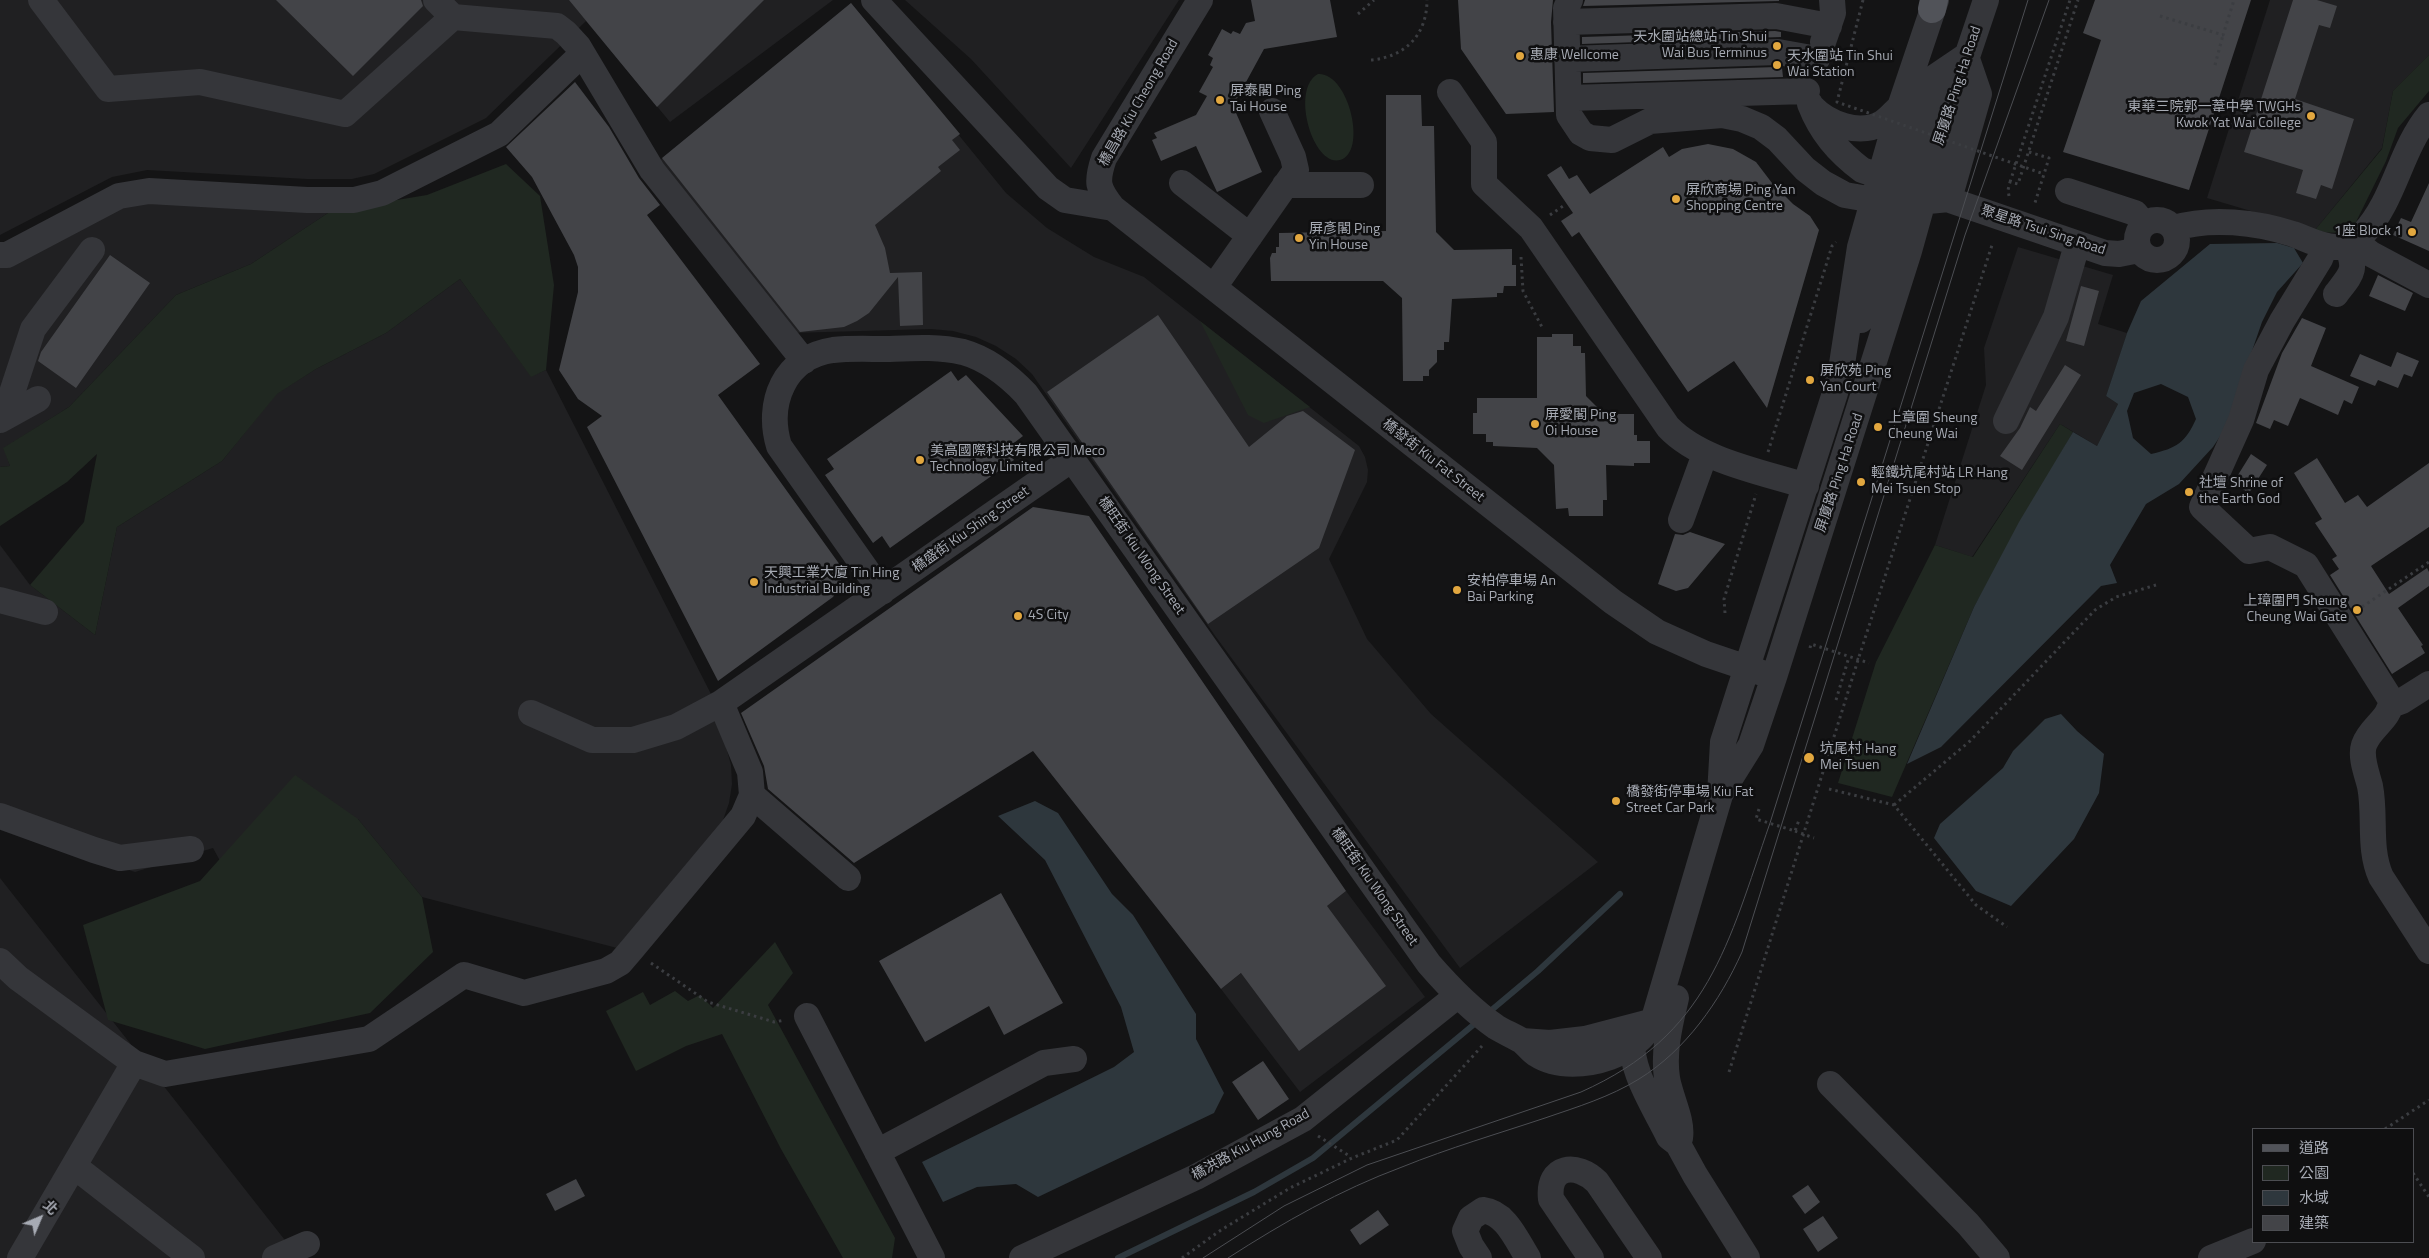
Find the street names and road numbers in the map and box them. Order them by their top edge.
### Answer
street label: 屏廈路 Ping Ha Road [1931,24,1985,148]
street label: 橋昌路 Kiu Cheong Road [1096,36,1182,170]
street label: 聚星路 Tsui Sing Road [1979,203,2107,259]
street label: 屏廈路 Ping Ha Road [1813,411,1867,535]
street label: 橋發街 Kiu Fat Street [1379,416,1487,506]
street label: 橋盛街 Kiu Shing Street [909,483,1033,577]
street label: 橋旺街 Kiu Wong Street [1094,494,1188,618]
street label: 橋旺街 Kiu Wong Street [1327,825,1421,949]
street label: 橋洪路 Kiu Hung Road [1189,1106,1313,1184]

